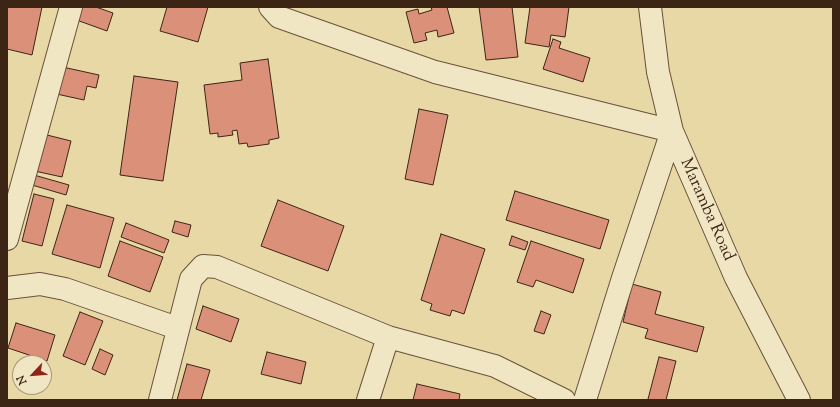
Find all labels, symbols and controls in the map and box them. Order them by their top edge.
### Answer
street label: Maramba Road [674,155,738,265]
north arrow [12,355,52,395]
text: N [13,372,31,387]

